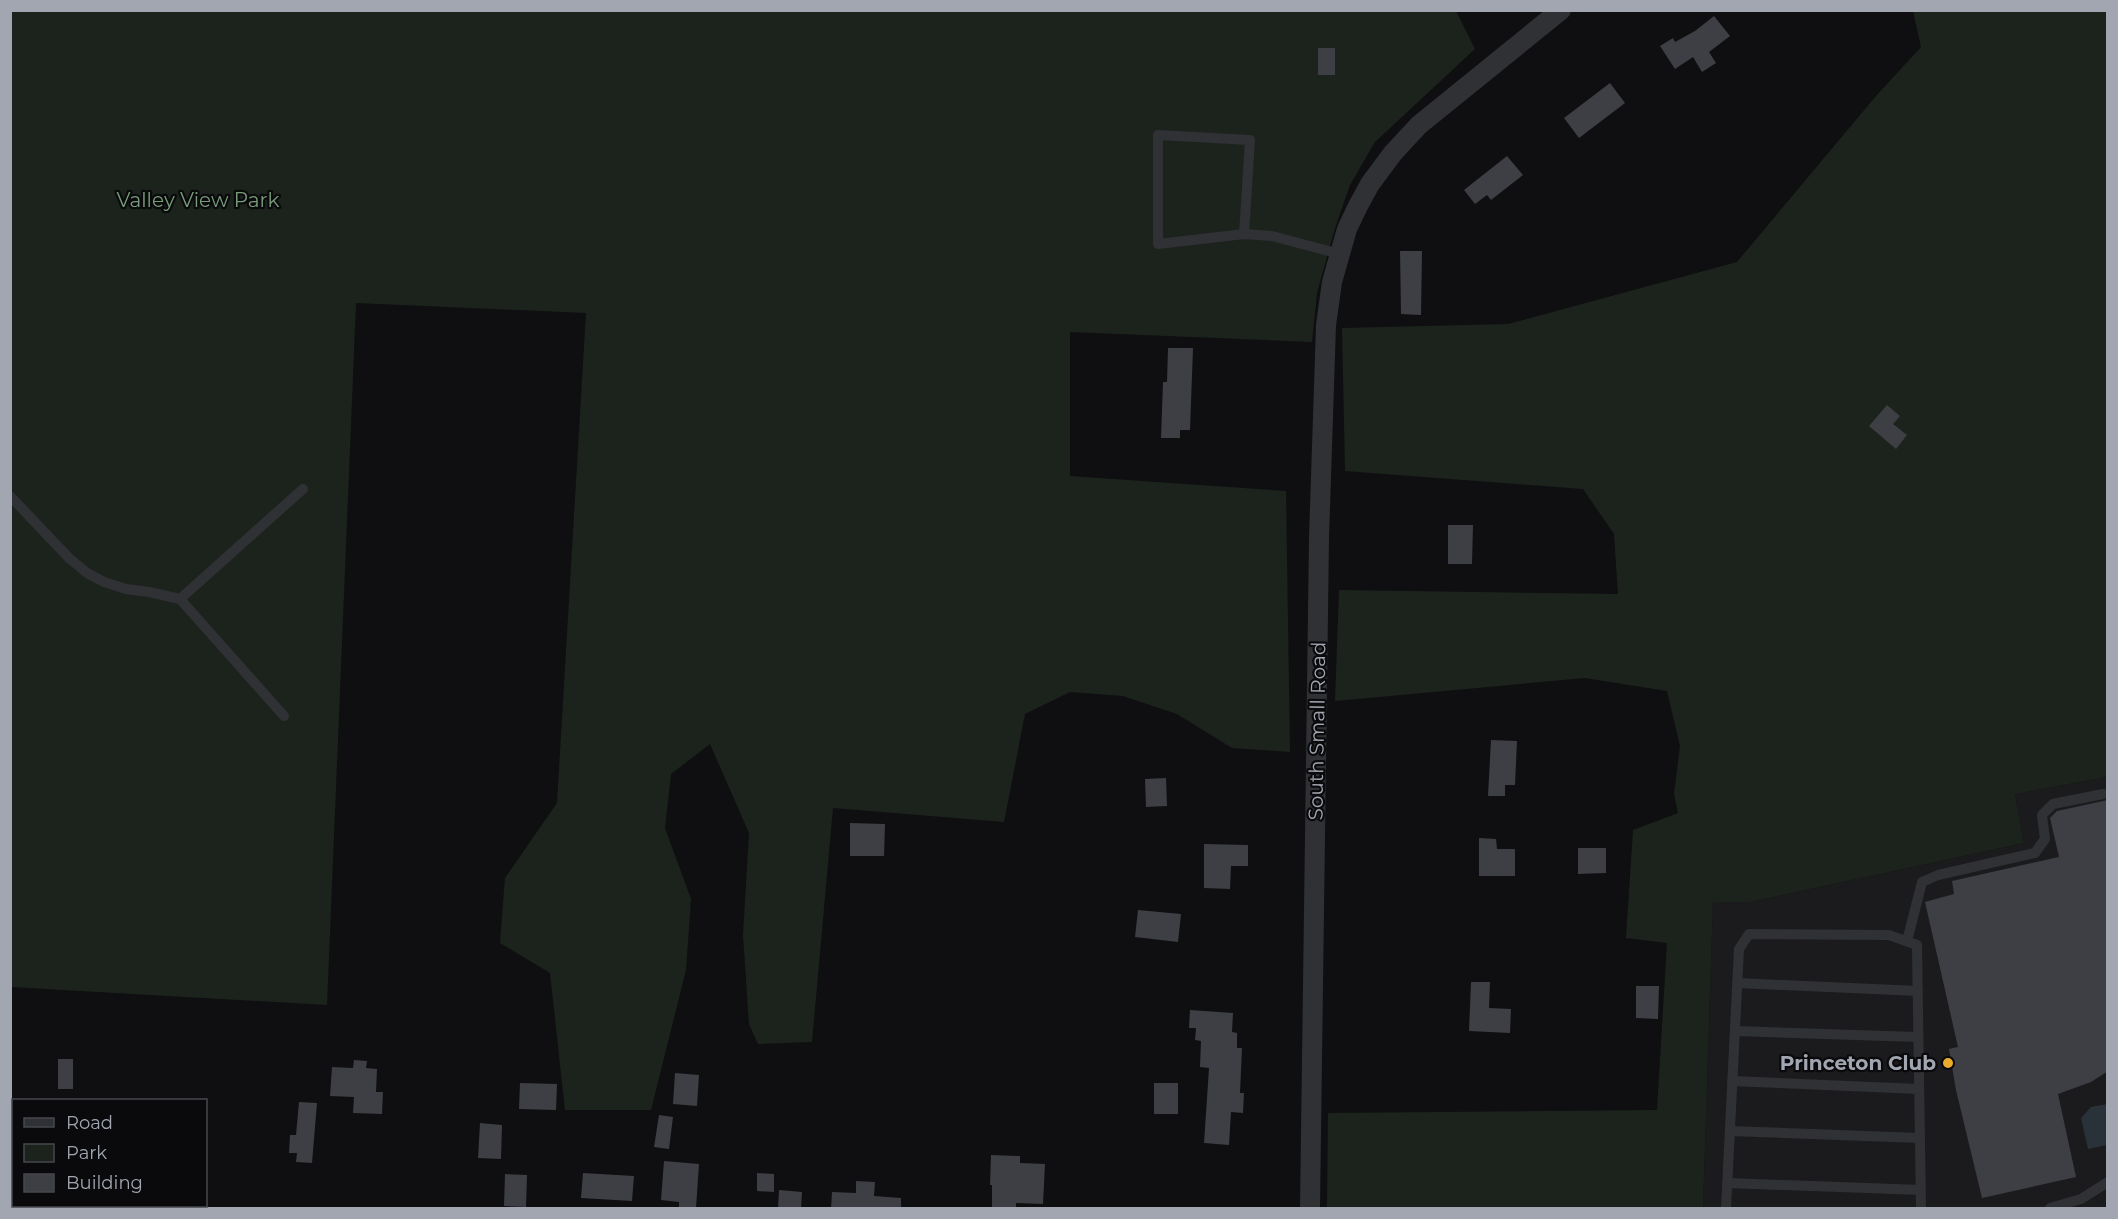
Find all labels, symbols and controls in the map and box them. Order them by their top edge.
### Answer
park label: Valley View Park [117,188,279,212]
street label: South Small Road [1303,641,1331,821]
place label: Princeton Club [1780,1051,1936,1075]
marker: Princeton Club [1941,1056,1955,1070]
legend [12,1099,207,1207]
text: Road [66,1112,113,1134]
text: Park [66,1142,107,1164]
text: Building [66,1172,143,1194]

